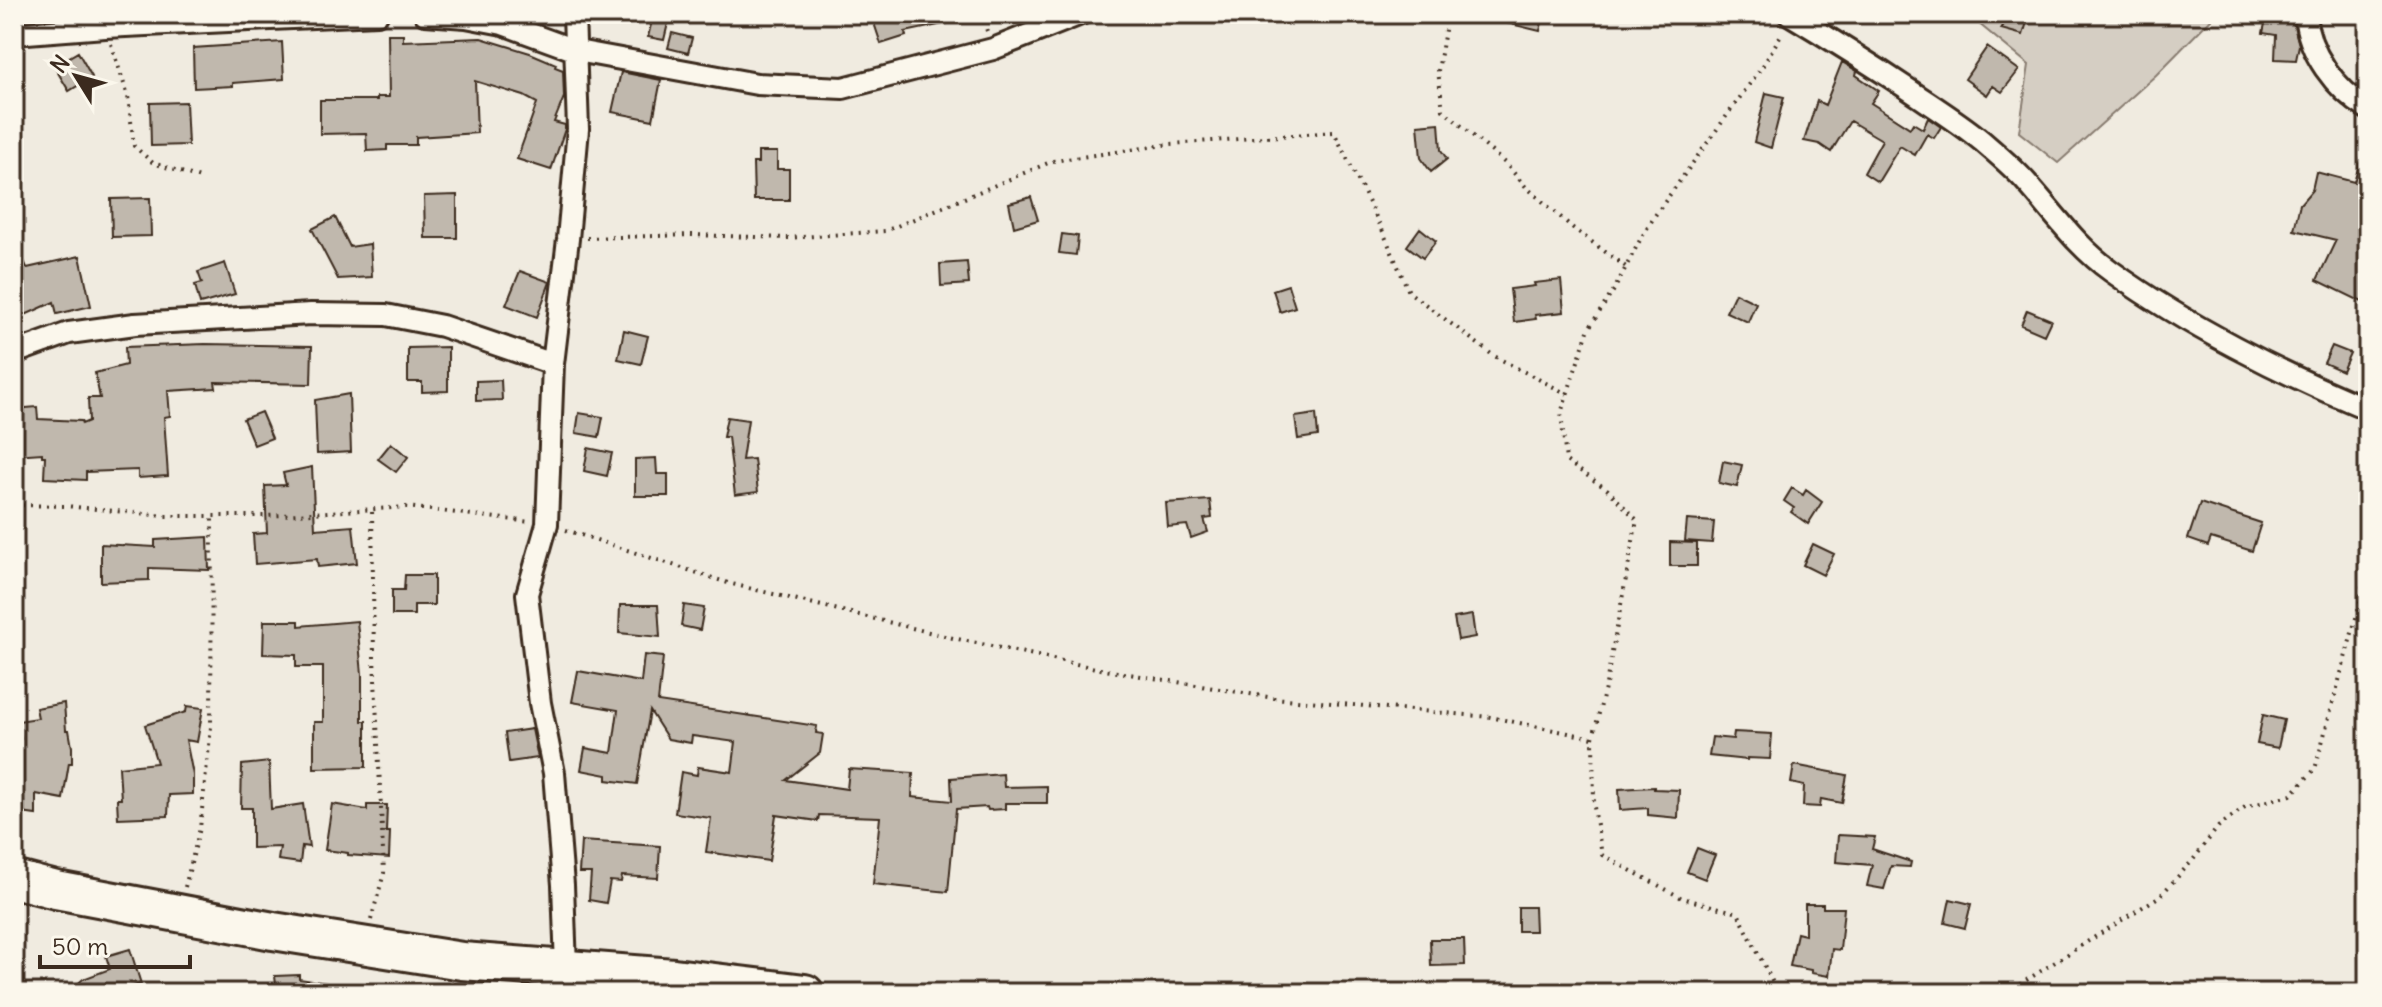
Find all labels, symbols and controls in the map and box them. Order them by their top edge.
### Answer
north arrow [36,36,116,116]
text: N [44,49,76,78]
scale bar [40,919,190,969]
text: 50 m [52,931,108,961]

